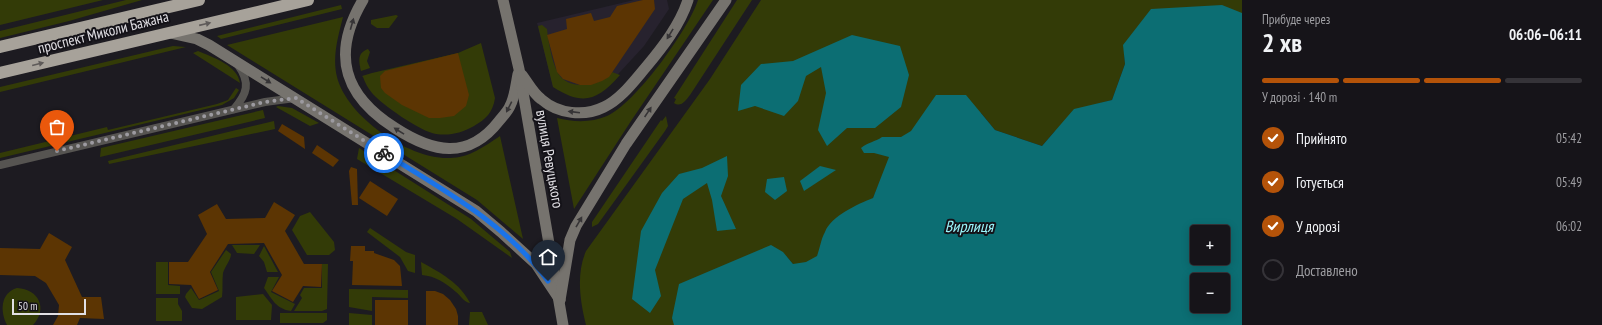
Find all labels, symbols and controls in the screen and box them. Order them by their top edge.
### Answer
street label: проспект Миколи Бажана [36,7,170,57]
text: Прибуде через [1262,11,1330,28]
one-way arrow [349,18,355,30]
one-way arrow [199,21,211,27]
text: 06:06–06:11 [1509,25,1582,44]
text: 2 хв [1262,26,1302,59]
one-way arrow [666,28,673,40]
one-way arrow [32,61,44,67]
one-way arrow [260,76,272,83]
text: У дорозі · 140 m [1262,89,1337,106]
one-way arrow [505,101,512,113]
one-way arrow [644,107,652,117]
street label: вулиця Ревуцького [532,109,568,209]
one-way arrow [568,109,580,115]
pin [40,110,74,151]
icon: bag [46,116,68,138]
one-way arrow [394,127,404,135]
icon: check [1262,127,1284,149]
text: Прийнято [1296,129,1347,148]
text: 05:42 [1556,130,1582,147]
courier [364,133,404,173]
icon: bike [373,142,395,164]
icon: check [1262,171,1284,193]
text: Готується [1296,173,1344,192]
text: 05:49 [1556,174,1582,191]
icon: check [1262,215,1284,237]
one-way arrow [575,216,582,228]
water label: Вирлиця [945,216,995,236]
text: У дорозі [1296,217,1340,236]
text: 06:02 [1556,218,1582,235]
map controls [1190,225,1230,313]
button: + [1190,225,1230,265]
pin [531,240,565,281]
icon: home [537,246,559,268]
text: Доставлено [1296,261,1358,280]
button: − [1190,273,1230,313]
scale bar [12,297,86,316]
text: 50 m [18,299,37,313]

